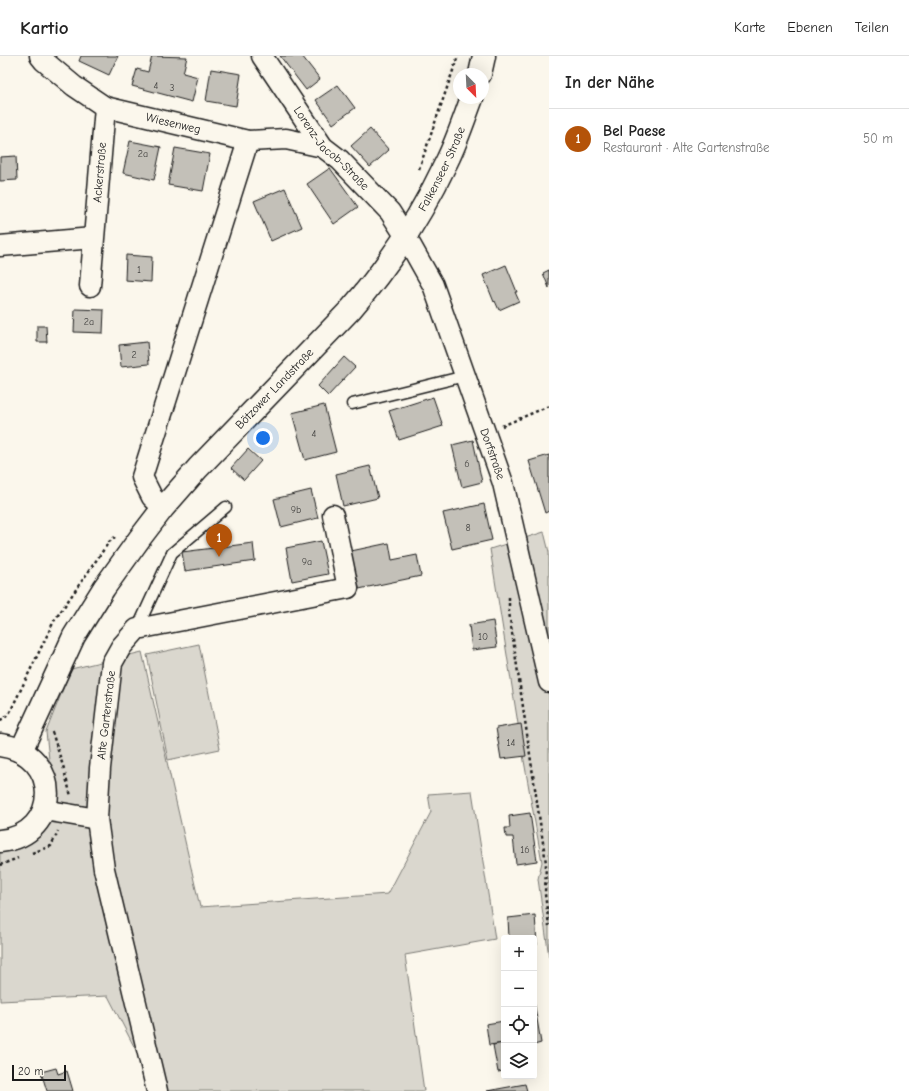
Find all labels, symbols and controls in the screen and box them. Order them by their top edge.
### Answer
text: Kartio [20,17,69,39]
text: Karte [734,19,765,36]
text: Ebenen [787,19,833,36]
text: Teilen [855,19,889,36]
north arrow [453,68,489,104]
text: In der Nähe [565,73,654,92]
house number: 4 [154,80,159,92]
house number: 3 [169,82,175,94]
street label: Lorenz-Jacob-Straße [291,104,372,193]
street label: Wiesenweg [144,110,202,137]
text: Bel Paese [603,122,665,140]
street label: Falkenseer Straße [415,125,468,214]
text: 1 [575,131,581,146]
text: 50 m [863,131,893,146]
text: Restaurant · Alte Gartenstraße [603,140,770,155]
street label: Ackerstraße [90,142,109,203]
house number: 2a [138,148,148,160]
house number: 1 [137,264,141,276]
house number: 2a [84,316,94,328]
street label: Bötzower Landstraße [232,345,316,432]
house number: 2 [131,349,137,361]
street label: Dorfstraße [477,426,508,481]
your location [253,428,273,448]
house number: 4 [312,428,317,440]
house number: 6 [464,458,470,470]
house number: 9b [291,504,301,516]
house number: 8 [465,522,471,534]
pin: 1 [206,524,232,557]
house number: 9a [302,556,312,568]
house number: 10 [478,631,488,643]
street label: Alte Gartenstraße [94,670,118,760]
house number: 14 [507,737,516,749]
house number: 16 [520,844,530,856]
map controls [501,935,537,1079]
button: + [501,935,537,971]
button: − [501,971,537,1007]
button: locate [501,1007,537,1043]
button: layers [501,1043,537,1079]
scale bar [12,1063,66,1082]
text: 20 m [18,1065,43,1078]

